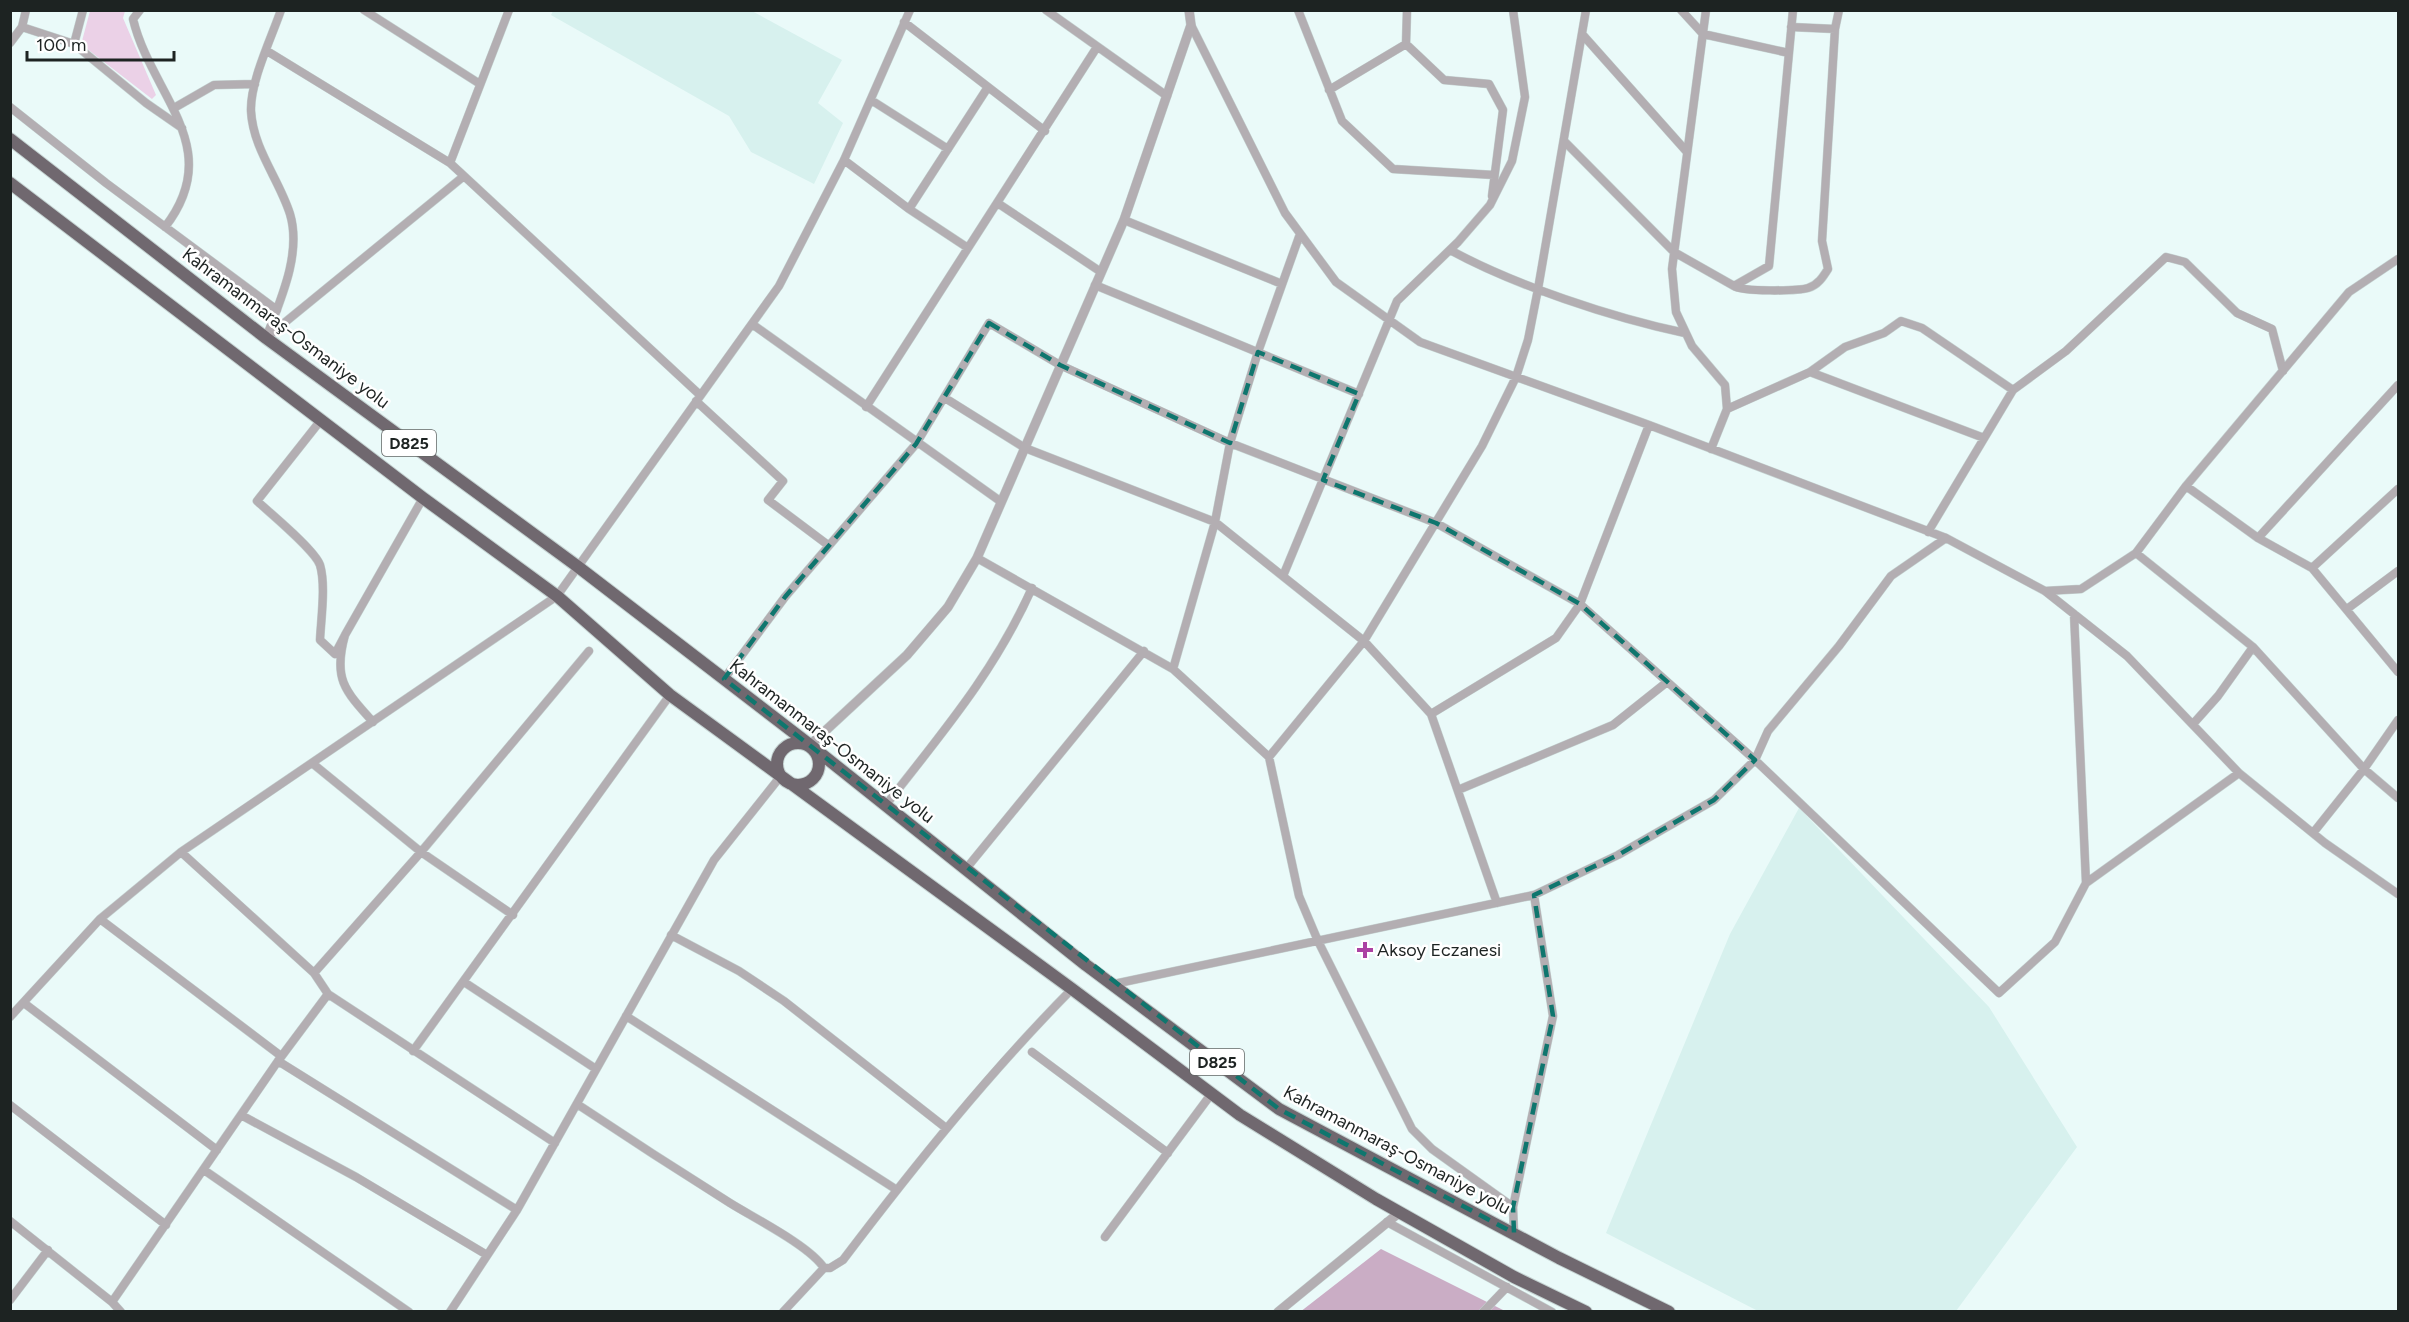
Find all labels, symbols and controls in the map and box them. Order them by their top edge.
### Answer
scale bar [27,24,174,62]
text: 100 m [36,34,86,56]
street label: Kahramanmaraş-Osmaniye yolu [178,243,394,413]
road number: D825 [382,430,436,456]
street label: Kahramanmaraş-Osmaniye yolu [725,654,939,828]
place label: Aksoy Eczanesi [1377,939,1501,961]
marker: Aksoy Eczanesi [1358,943,1372,957]
road number: D825 [1190,1049,1244,1075]
street label: Kahramanmaraş-Osmaniye yolu [1280,1081,1514,1219]

